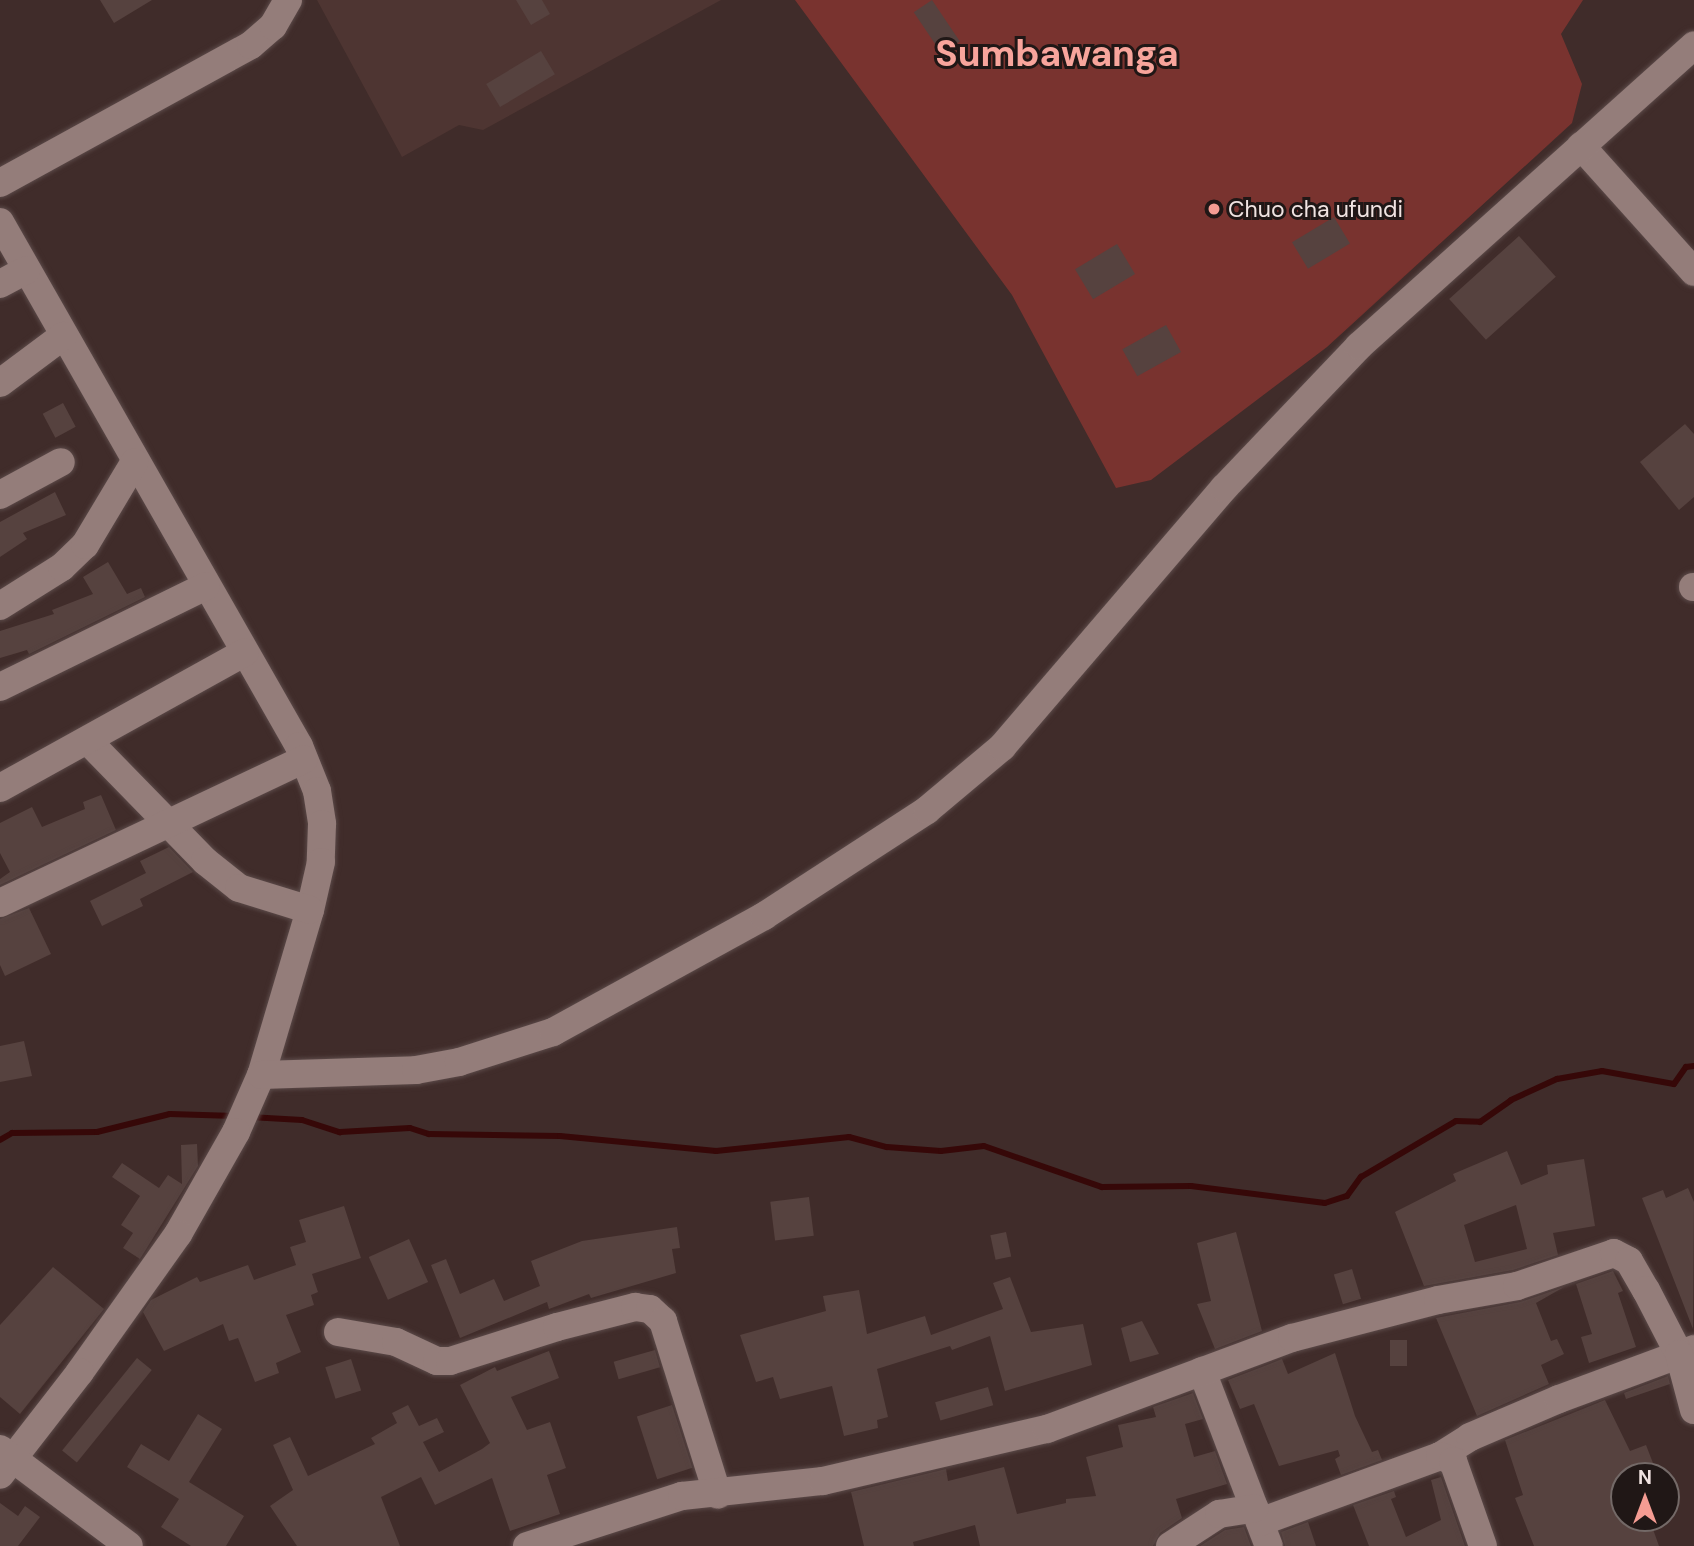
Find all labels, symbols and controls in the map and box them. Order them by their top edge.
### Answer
district label: Sumbawanga [935,31,1179,75]
place label: Chuo cha ufundi [1228,195,1403,223]
marker: Chuo cha ufundi [1206,201,1222,217]
north arrow [1610,1462,1680,1532]
text: N [1638,1465,1652,1490]

